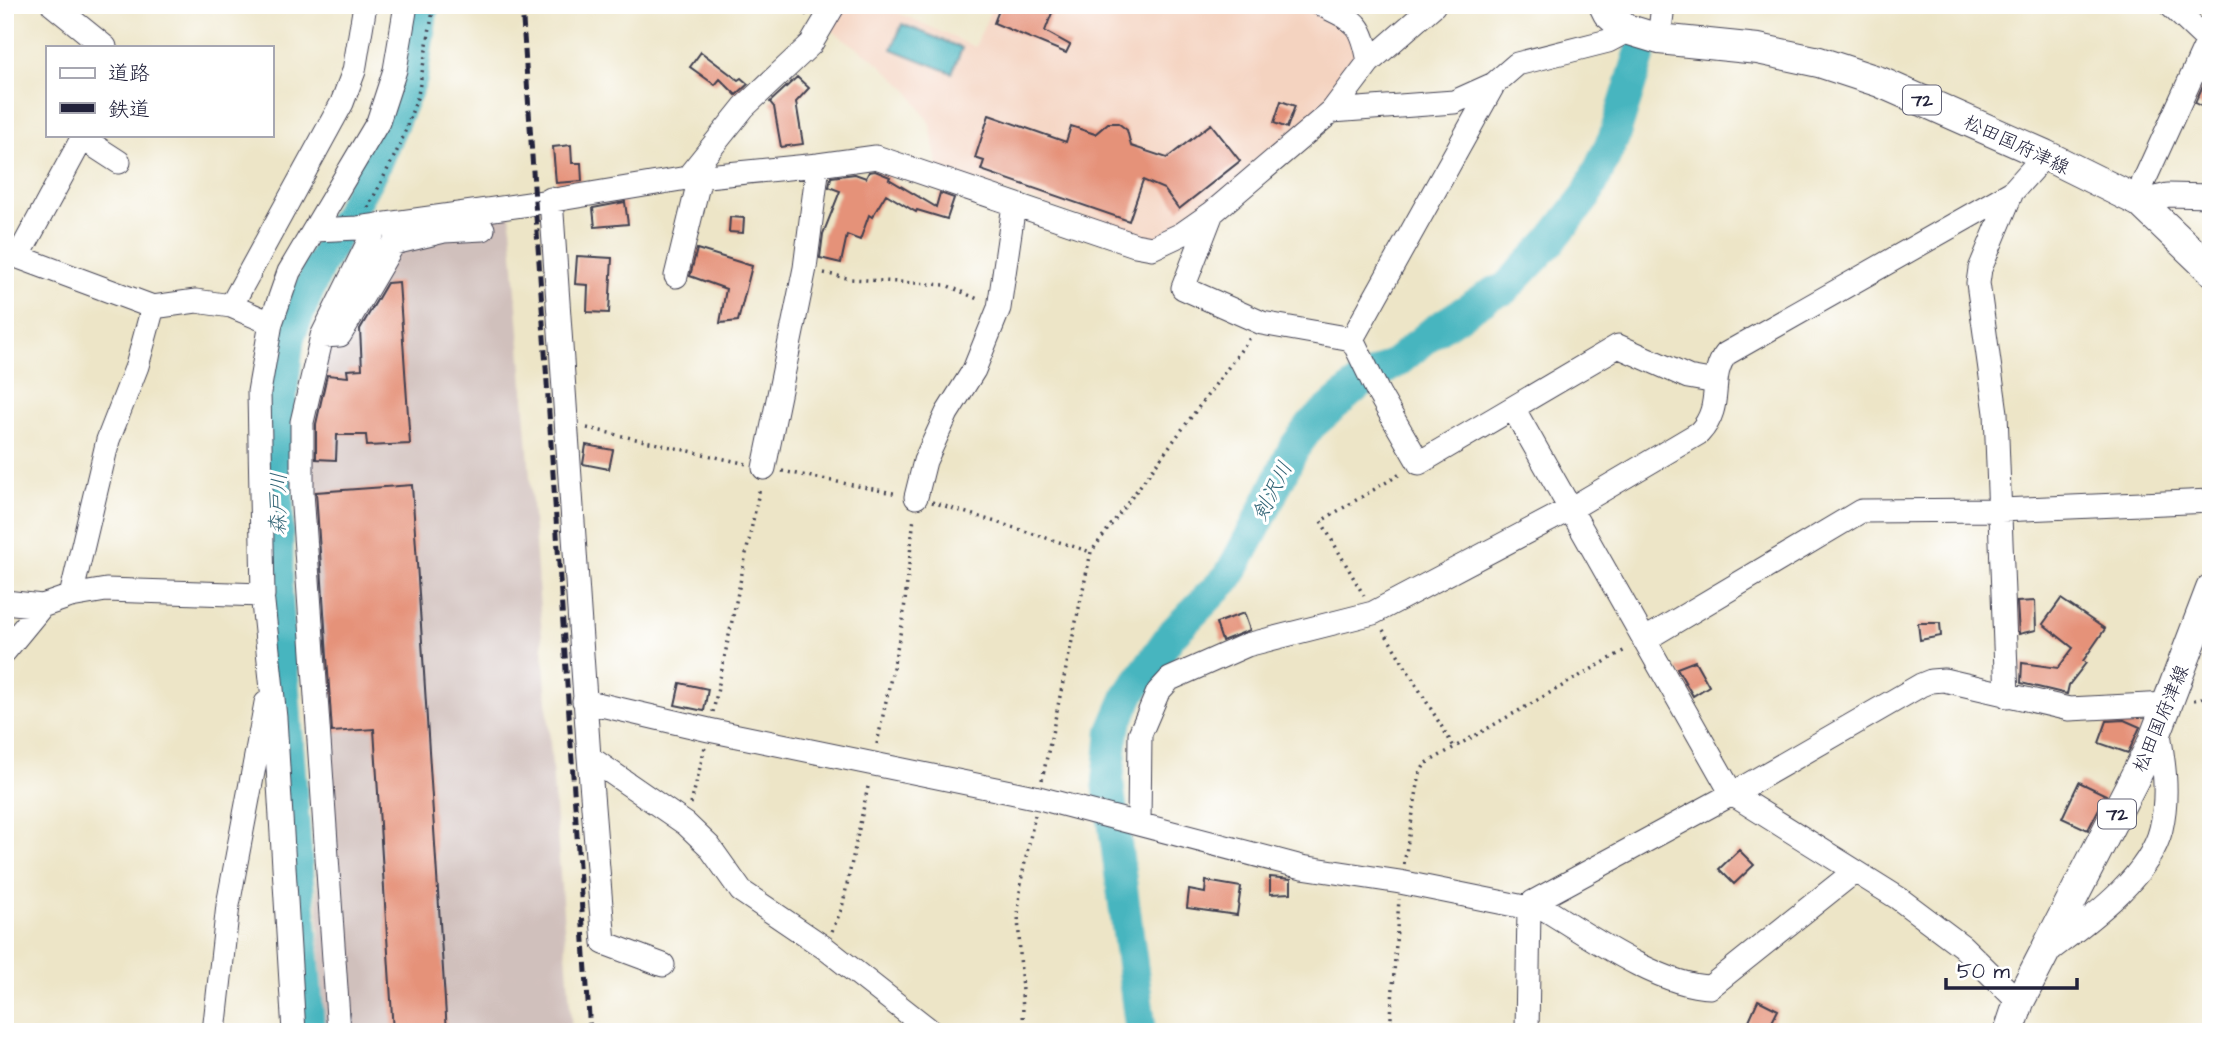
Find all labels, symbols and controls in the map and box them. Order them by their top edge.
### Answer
legend [46,46,273,136]
text: 道路 [108,59,150,88]
road number: 72 [1903,86,1941,114]
text: 鉄道 [108,95,150,124]
street label: 松田国府津線 [1959,109,2074,182]
water label: 剣沢川 [1245,457,1300,526]
water label: 森戸川 [263,472,294,536]
street label: 松田国府津線 [2127,661,2196,776]
road number: 72 [2098,800,2136,828]
scale bar [1946,946,2078,990]
text: 50 m [1957,957,2011,986]

